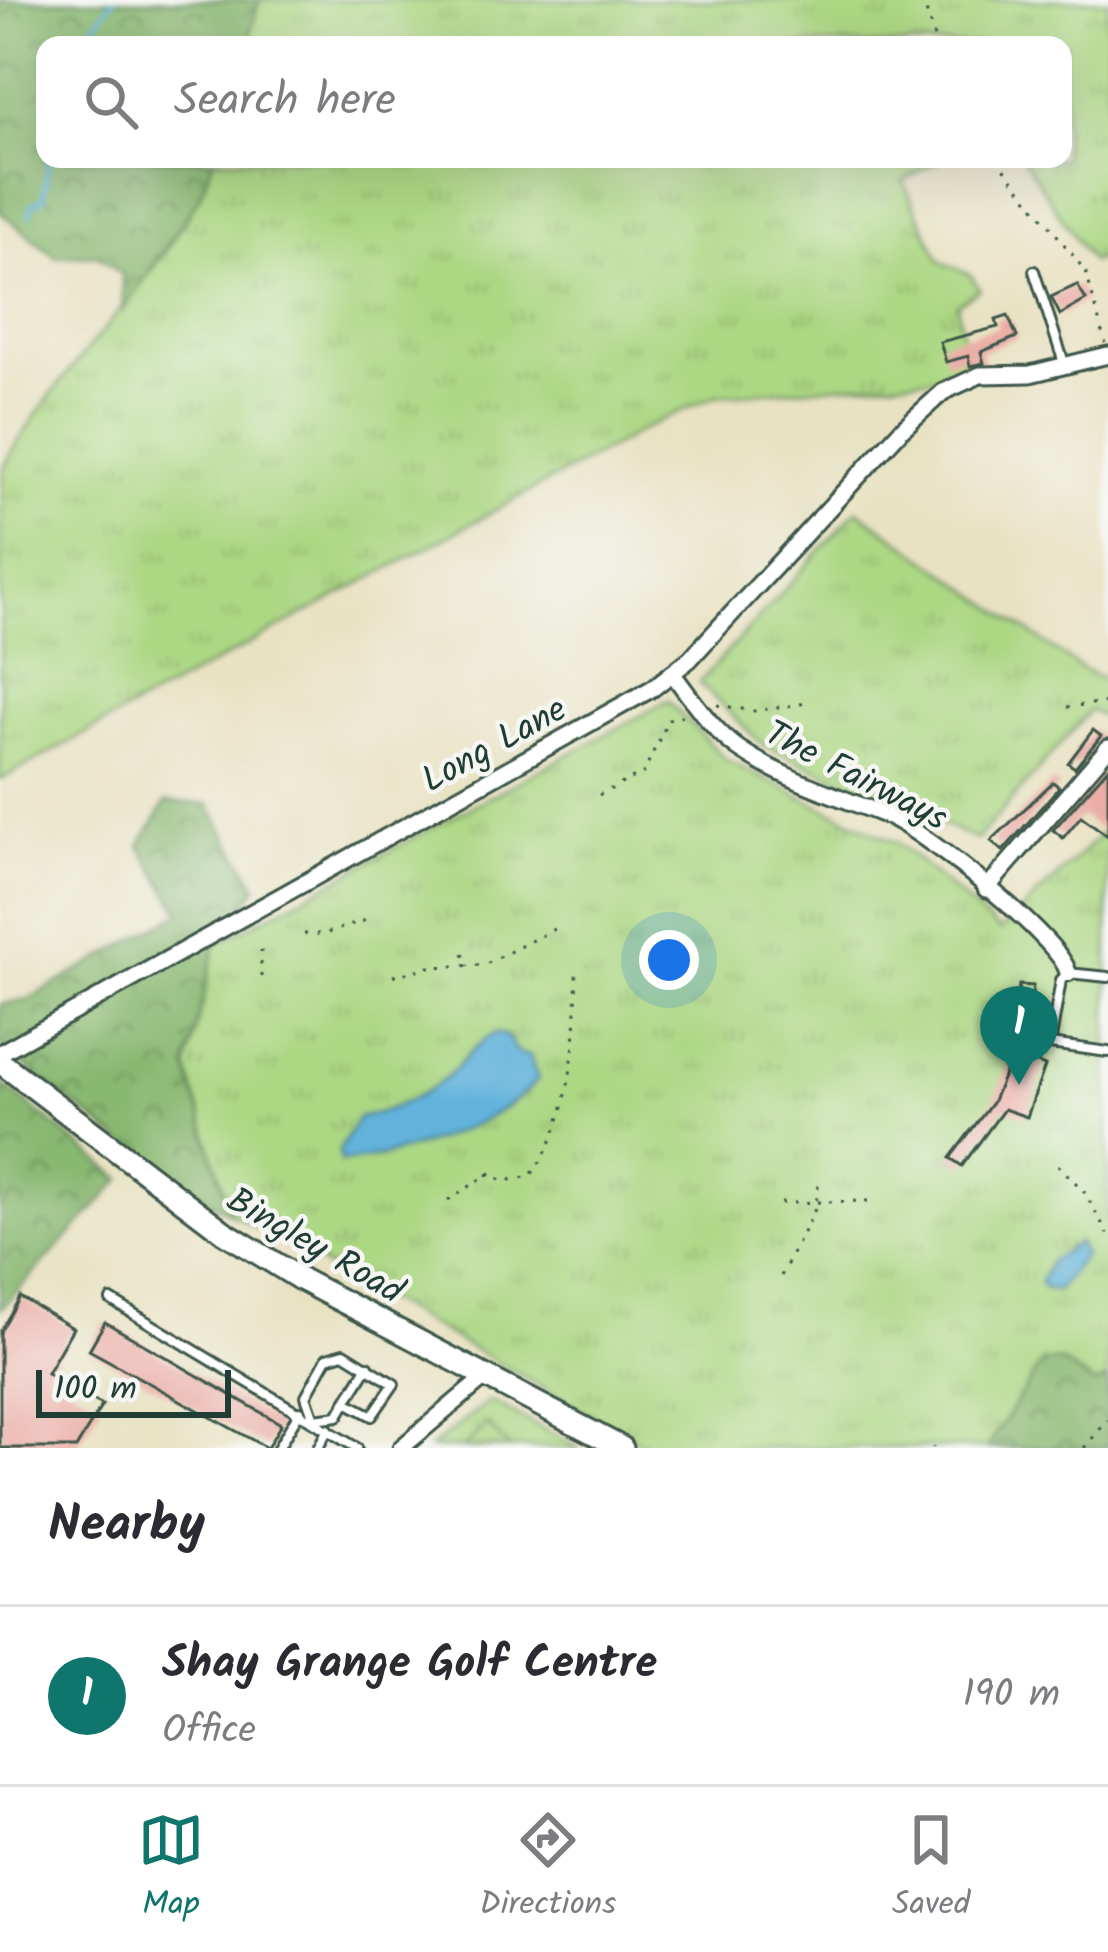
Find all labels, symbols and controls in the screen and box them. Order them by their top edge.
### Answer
search box [36,36,1072,168]
text: Search here [174,66,396,138]
icon: search [78,69,144,135]
street label: Long Lane [412,683,578,809]
street label: The Fairways [754,707,957,848]
your location [639,930,699,990]
pin: 1 [980,986,1058,1085]
street label: Bingley Road [215,1173,414,1321]
scale bar [36,1364,231,1417]
text: 100 m [54,1364,137,1417]
text: Nearby [48,1486,205,1567]
text: Shay Grange Golf Centre [162,1629,657,1701]
text: 1 [81,1665,93,1727]
text: 190 m [963,1665,1060,1727]
text: Office [162,1701,256,1763]
tab: Map [138,1807,204,1932]
tab: Directions [479,1807,616,1932]
tab: Saved [892,1807,970,1932]

